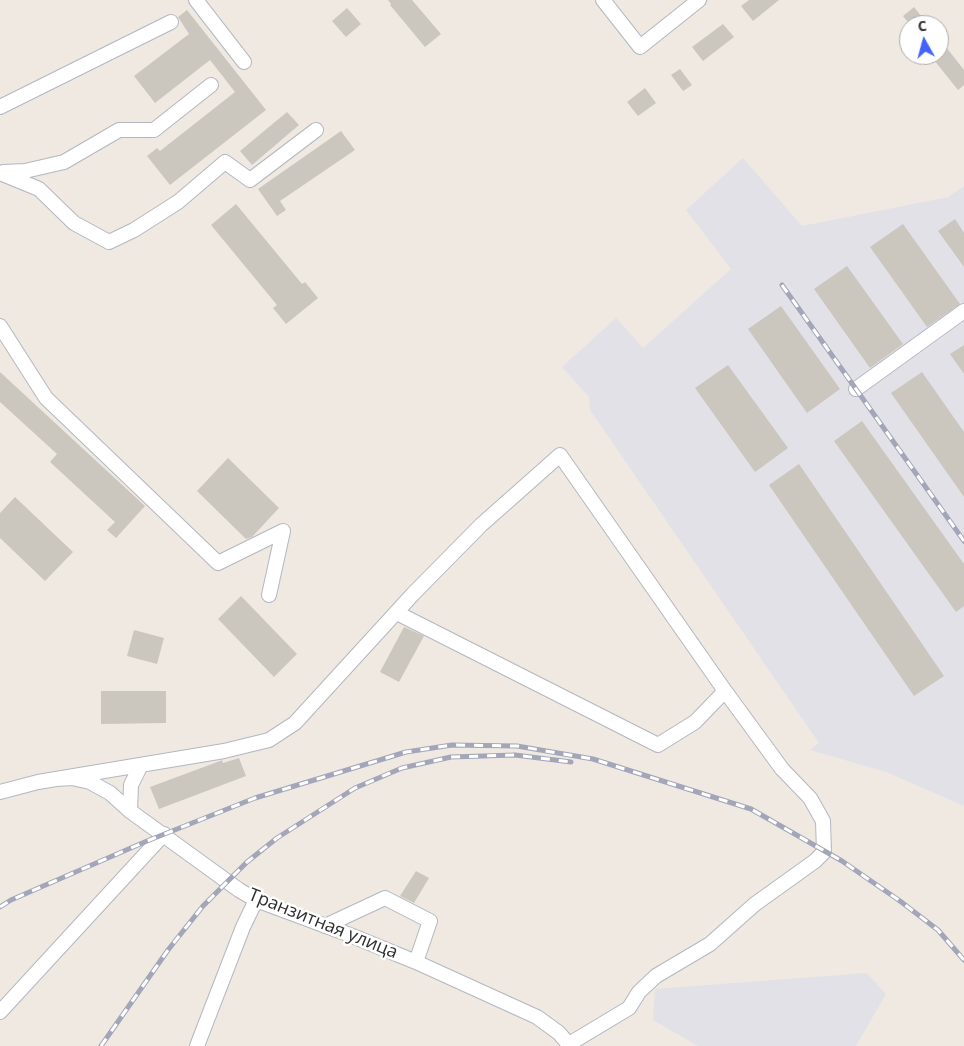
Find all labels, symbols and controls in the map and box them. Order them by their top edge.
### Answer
north arrow [899,15,949,65]
text: С [917,16,928,36]
street label: Транзитная улица [245,884,401,964]

